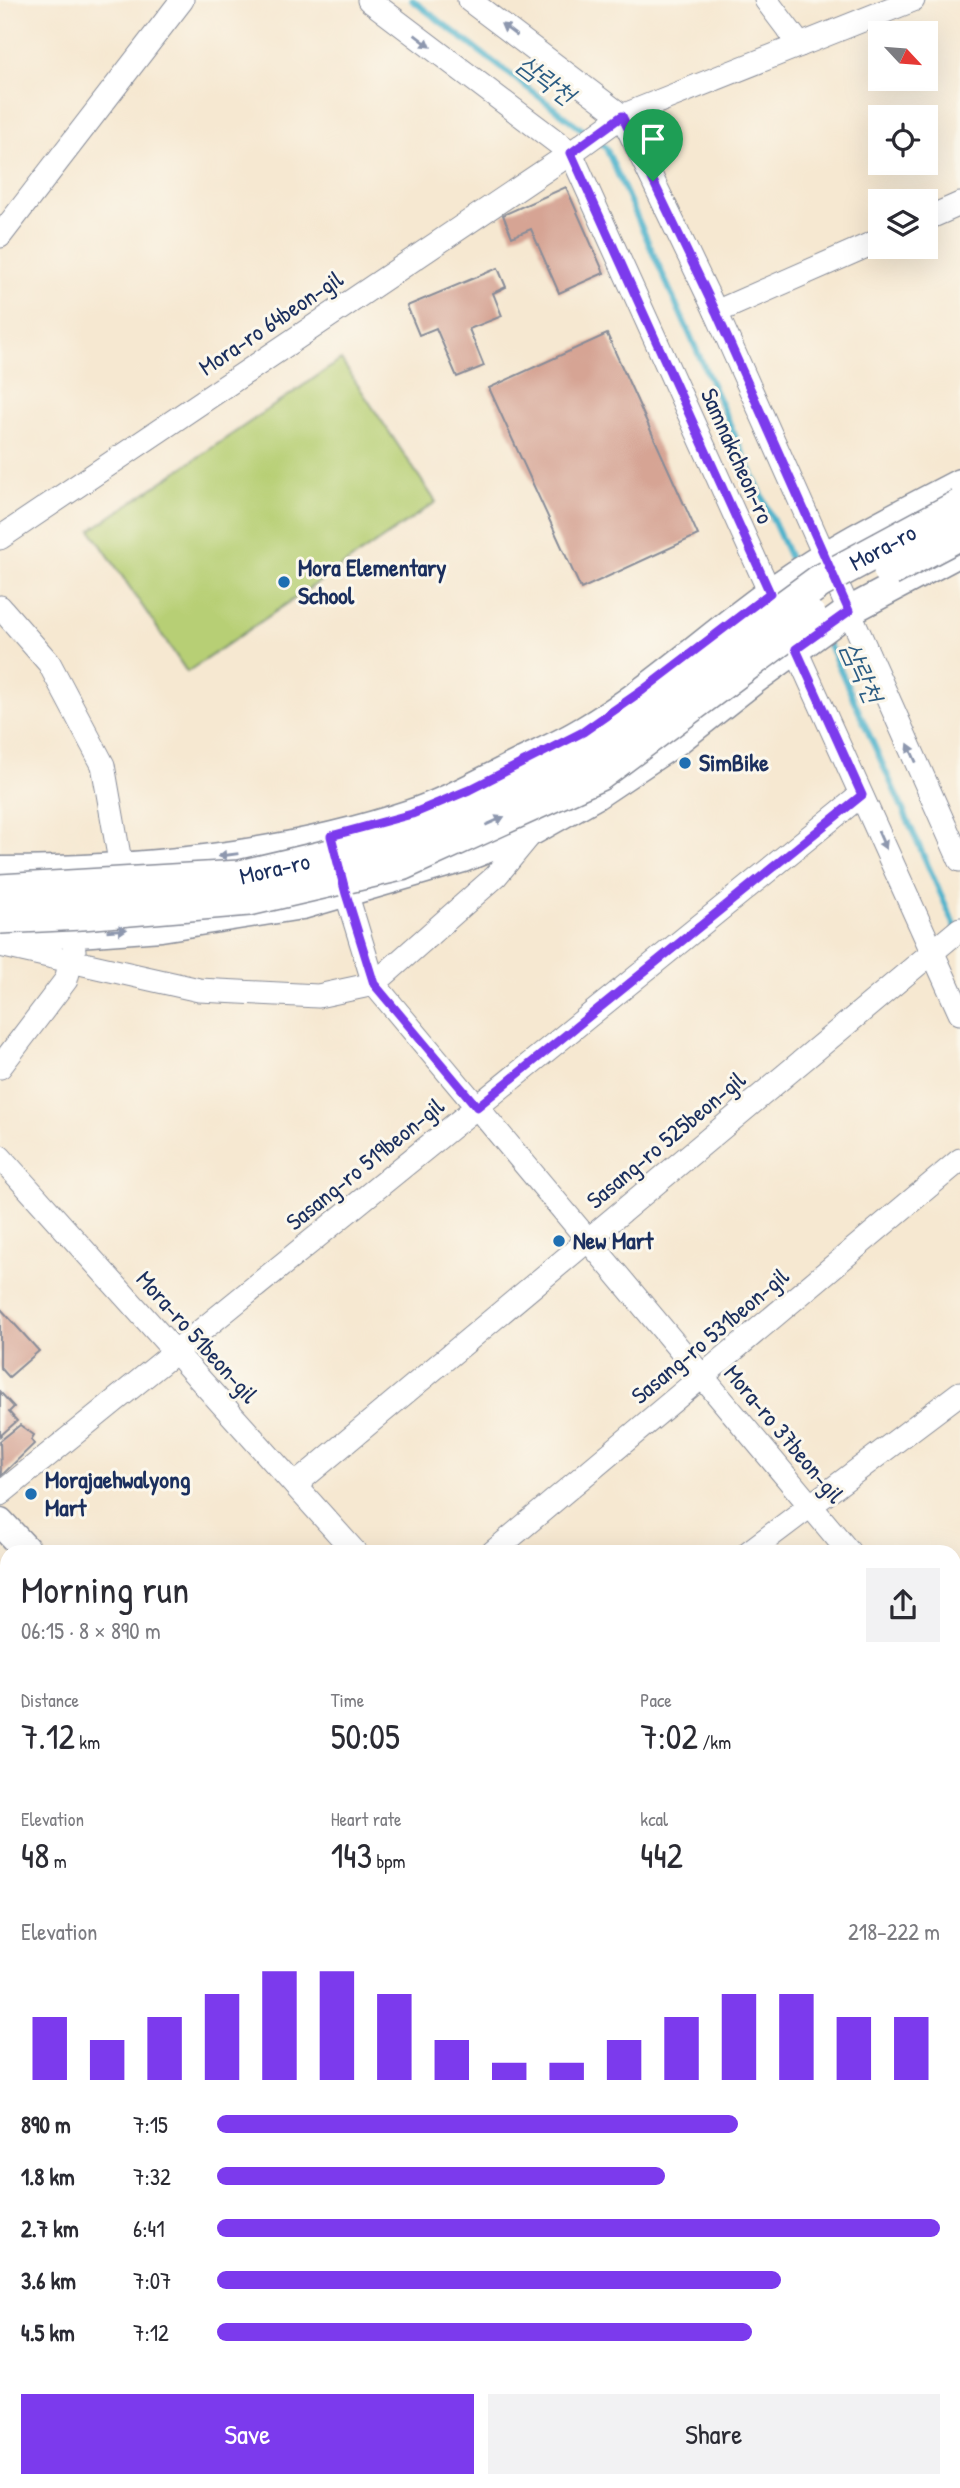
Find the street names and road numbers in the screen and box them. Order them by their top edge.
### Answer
street label: Mora-ro 64beon-gil [192,262,349,382]
street label: Samnakcheon-ro [694,383,782,529]
street label: Mora-ro [843,516,922,578]
street label: Mora-ro [236,844,313,892]
street label: Sasang-ro 525beon-gil [579,1063,752,1215]
street label: Sasang-ro 519beon-gil [279,1089,450,1237]
street label: Sasang-ro 531beon-gil [624,1259,795,1411]
street label: Mora-ro 51beon-gil [130,1263,266,1410]
street label: Mora-ro 37beon-gil [717,1357,853,1510]

